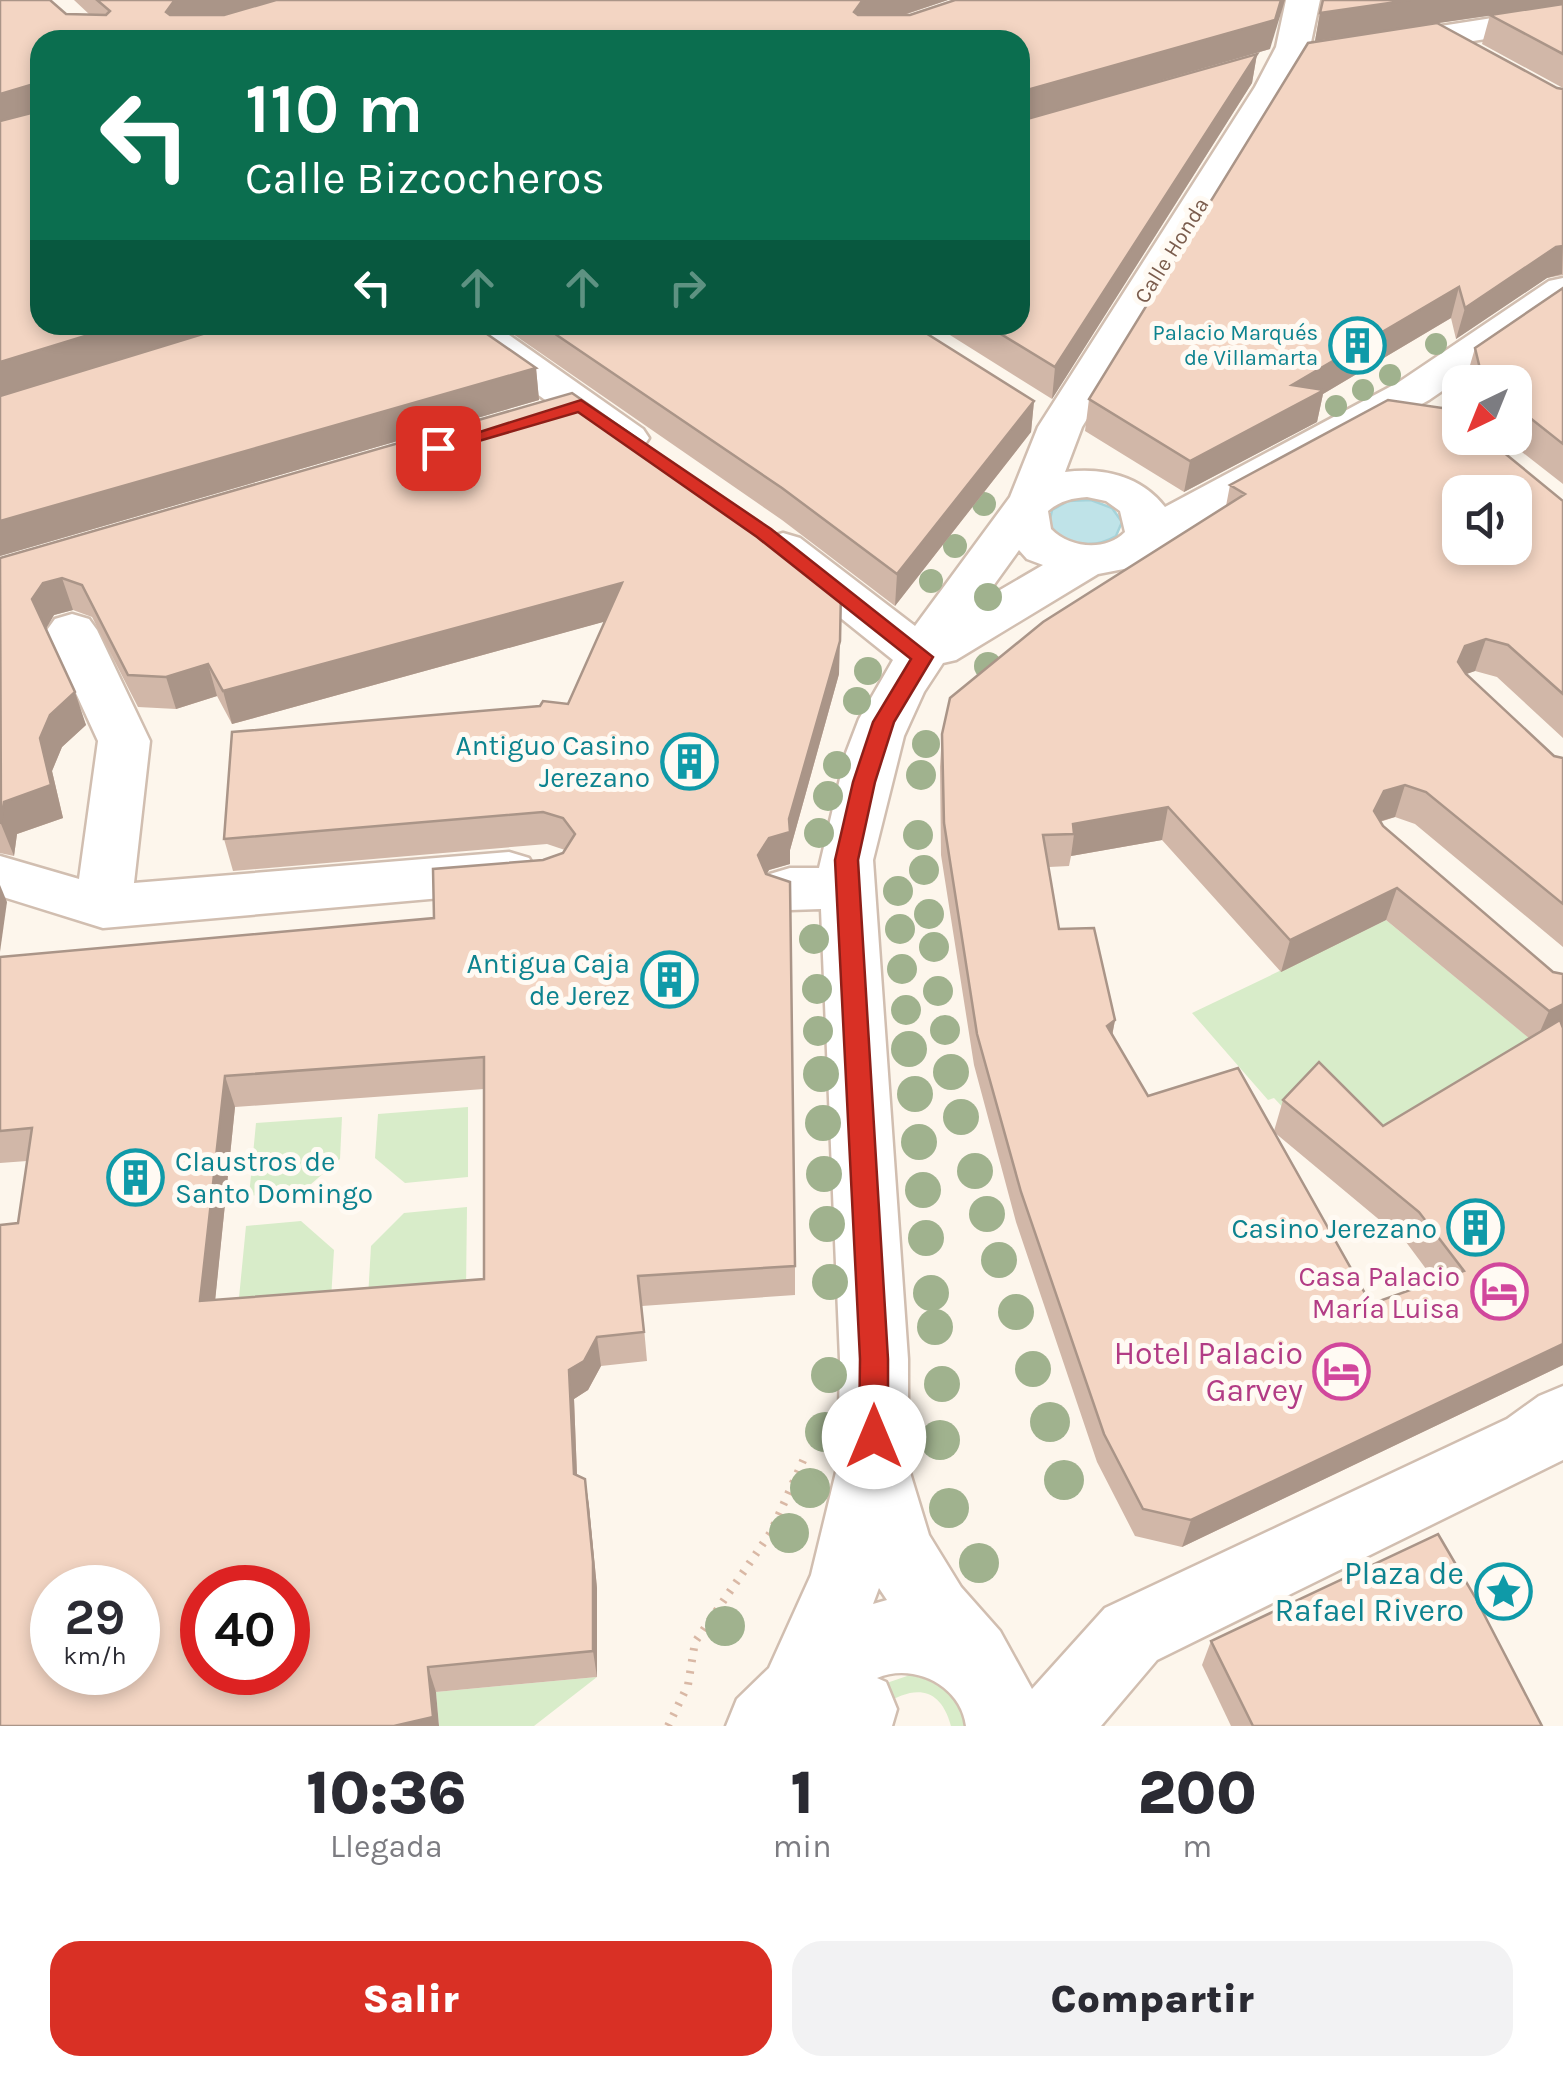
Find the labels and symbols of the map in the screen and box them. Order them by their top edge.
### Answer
street label: Calle Honda [1129,193,1215,308]
building icon: Palacio Marqués de Villamarta [1327,315,1387,375]
place label: Palacio Marqués de Villamarta [1153,320,1318,371]
north arrow [1442,365,1532,455]
pin [396,406,481,491]
place label: Antiguo Casino Jerezano [456,729,650,794]
building icon: Antiguo Casino Jerezano [659,731,719,791]
place label: Antigua Caja de Jerez [467,947,630,1012]
building icon: Antigua Caja de Jerez [639,949,699,1009]
place label: Claustros de Santo Domingo [175,1145,373,1210]
building icon: Claustros de Santo Domingo [106,1147,166,1207]
building icon: Casino Jerezano [1446,1198,1506,1258]
place label: Casino Jerezano [1231,1212,1437,1245]
place label: Casa Palacio María Luisa [1298,1260,1460,1325]
hotel icon: Casa Palacio María Luisa [1469,1262,1529,1322]
place label: Hotel Palacio Garvey [1114,1335,1303,1409]
hotel icon: Hotel Palacio Garvey [1312,1341,1372,1401]
position arrow [822,1385,926,1489]
place label: Plaza de Rafael Rivero [1275,1555,1464,1629]
place icon: Plaza de Rafael Rivero [1473,1561,1533,1621]
speed limit sign: 40 [180,1565,310,1695]

